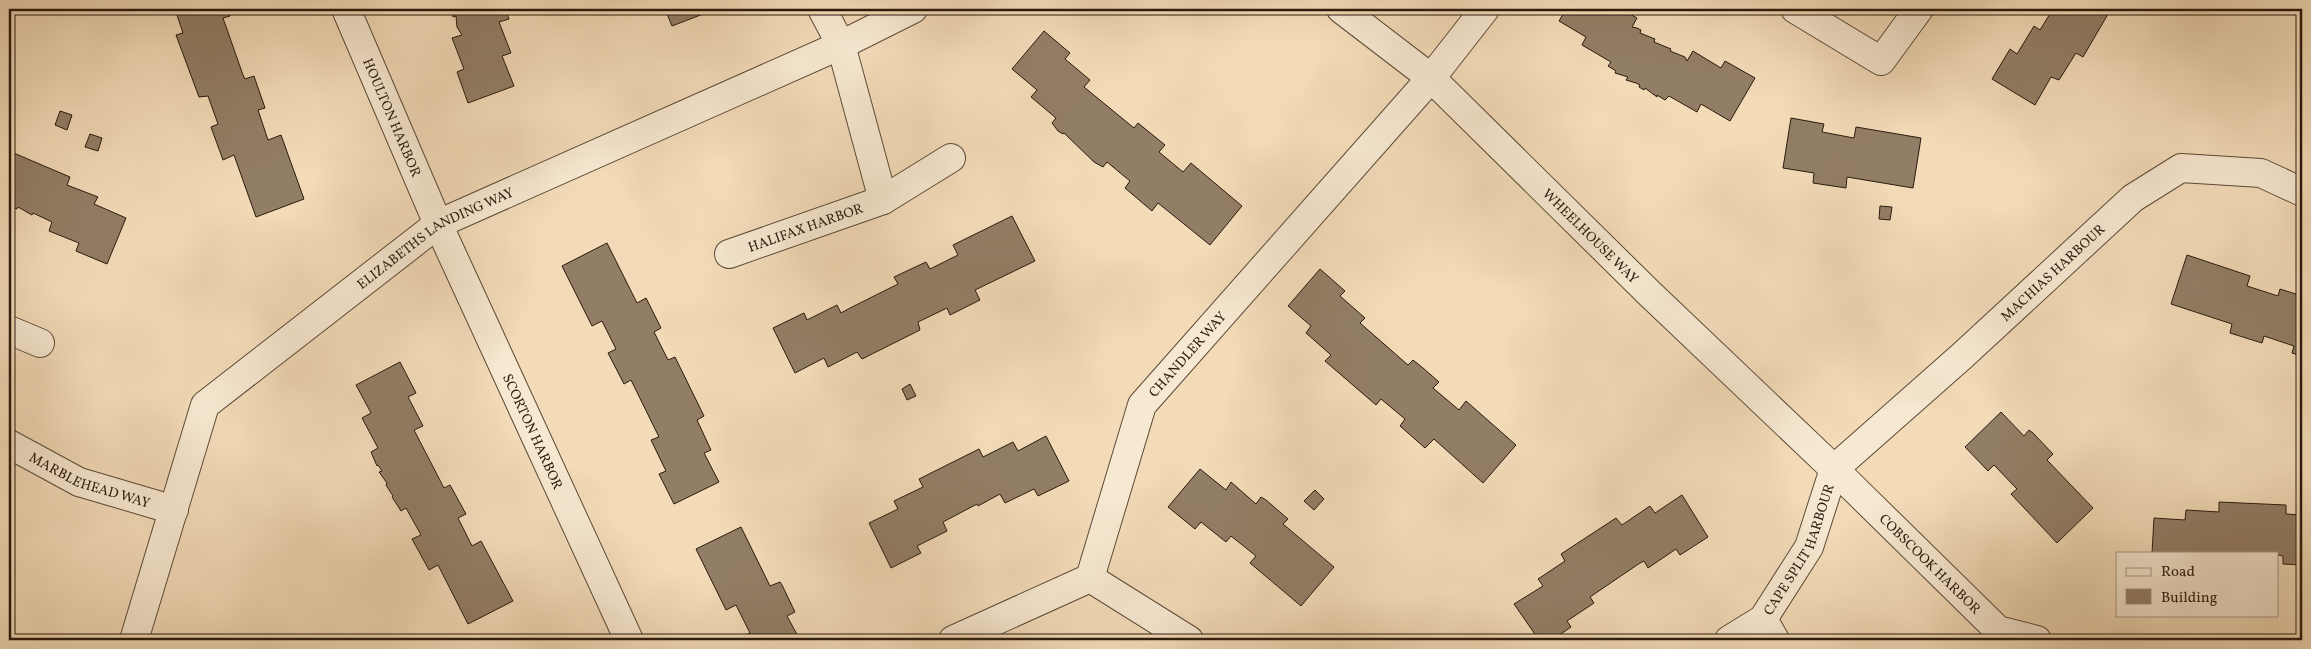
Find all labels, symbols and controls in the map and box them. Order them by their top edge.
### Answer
street label: HOULTON HARBOR [357,56,425,181]
street label: ELIZABETHS LANDING WAY [354,183,517,294]
street label: WHEELHOUSE WAY [1538,185,1642,289]
street label: HALIFAX HARBOR [746,200,866,258]
street label: MACHIAS HARBOUR [1997,220,2110,326]
street label: CHANDLER WAY [1145,308,1231,402]
street label: SCORTON HARBOR [497,371,567,493]
street label: MARBLEHEAD WAY [25,449,152,513]
street label: CAPE SPLIT HARBOUR [1760,481,1840,619]
street label: COBSCOOK HARBOR [1874,510,1985,619]
legend [2116,552,2278,616]
text: Road [2161,562,2195,583]
text: Building [2161,588,2218,609]

